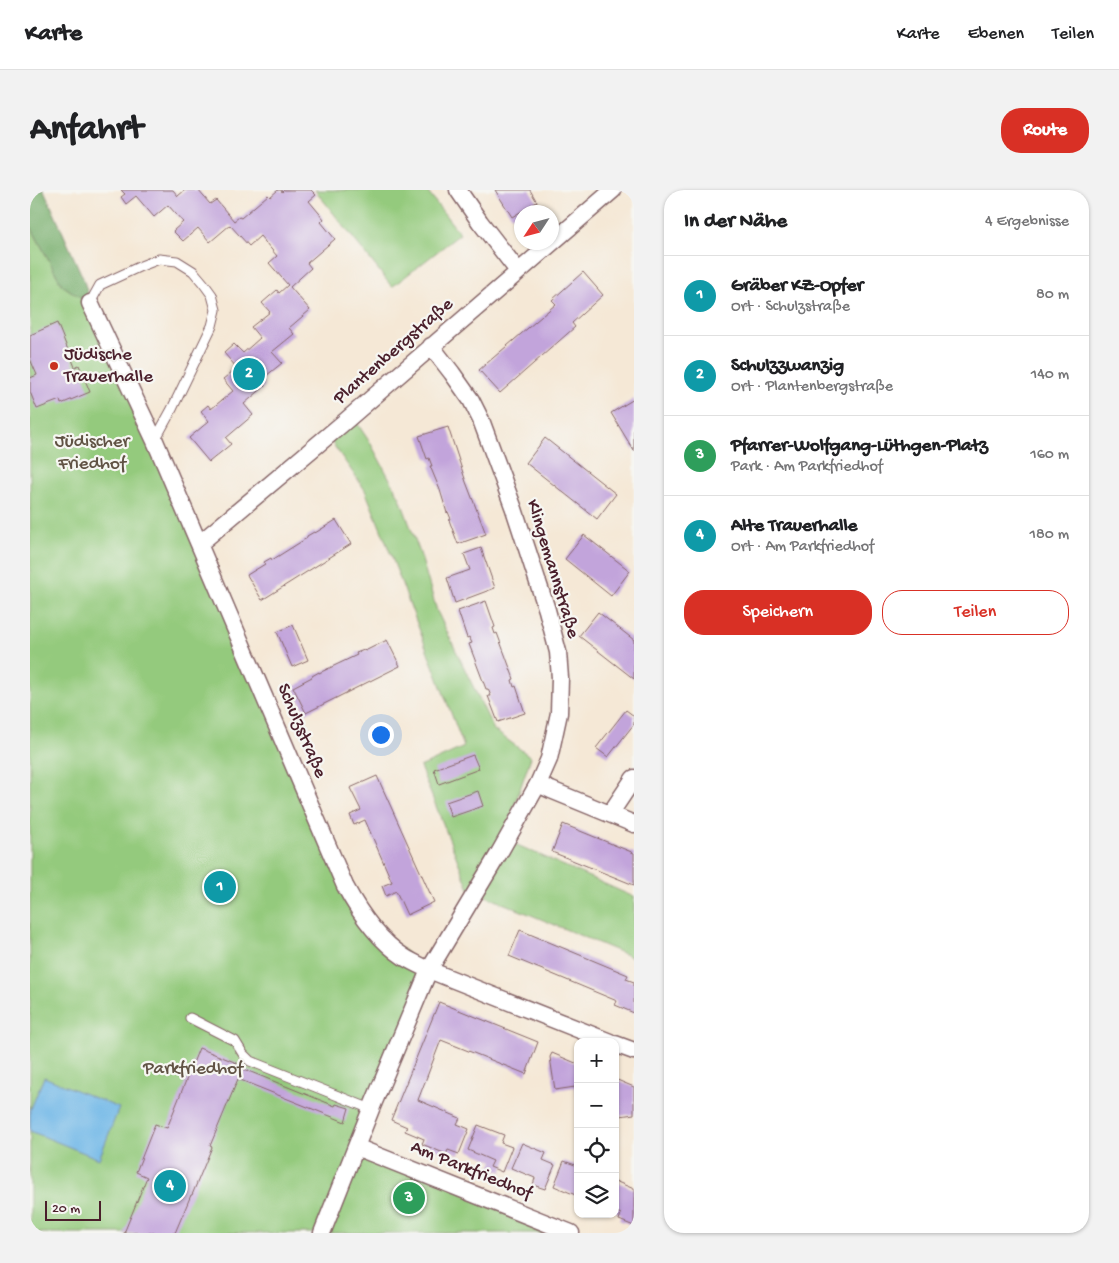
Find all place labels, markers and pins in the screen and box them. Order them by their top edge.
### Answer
place label: Jüdische Trauerhalle [63,344,153,389]
pin: 2 [233,355,265,393]
marker: Jüdische Trauerhalle [48,360,60,372]
pin: 1 [204,868,236,906]
pin: 4 [154,1167,186,1205]
pin: 3 [393,1179,425,1217]

